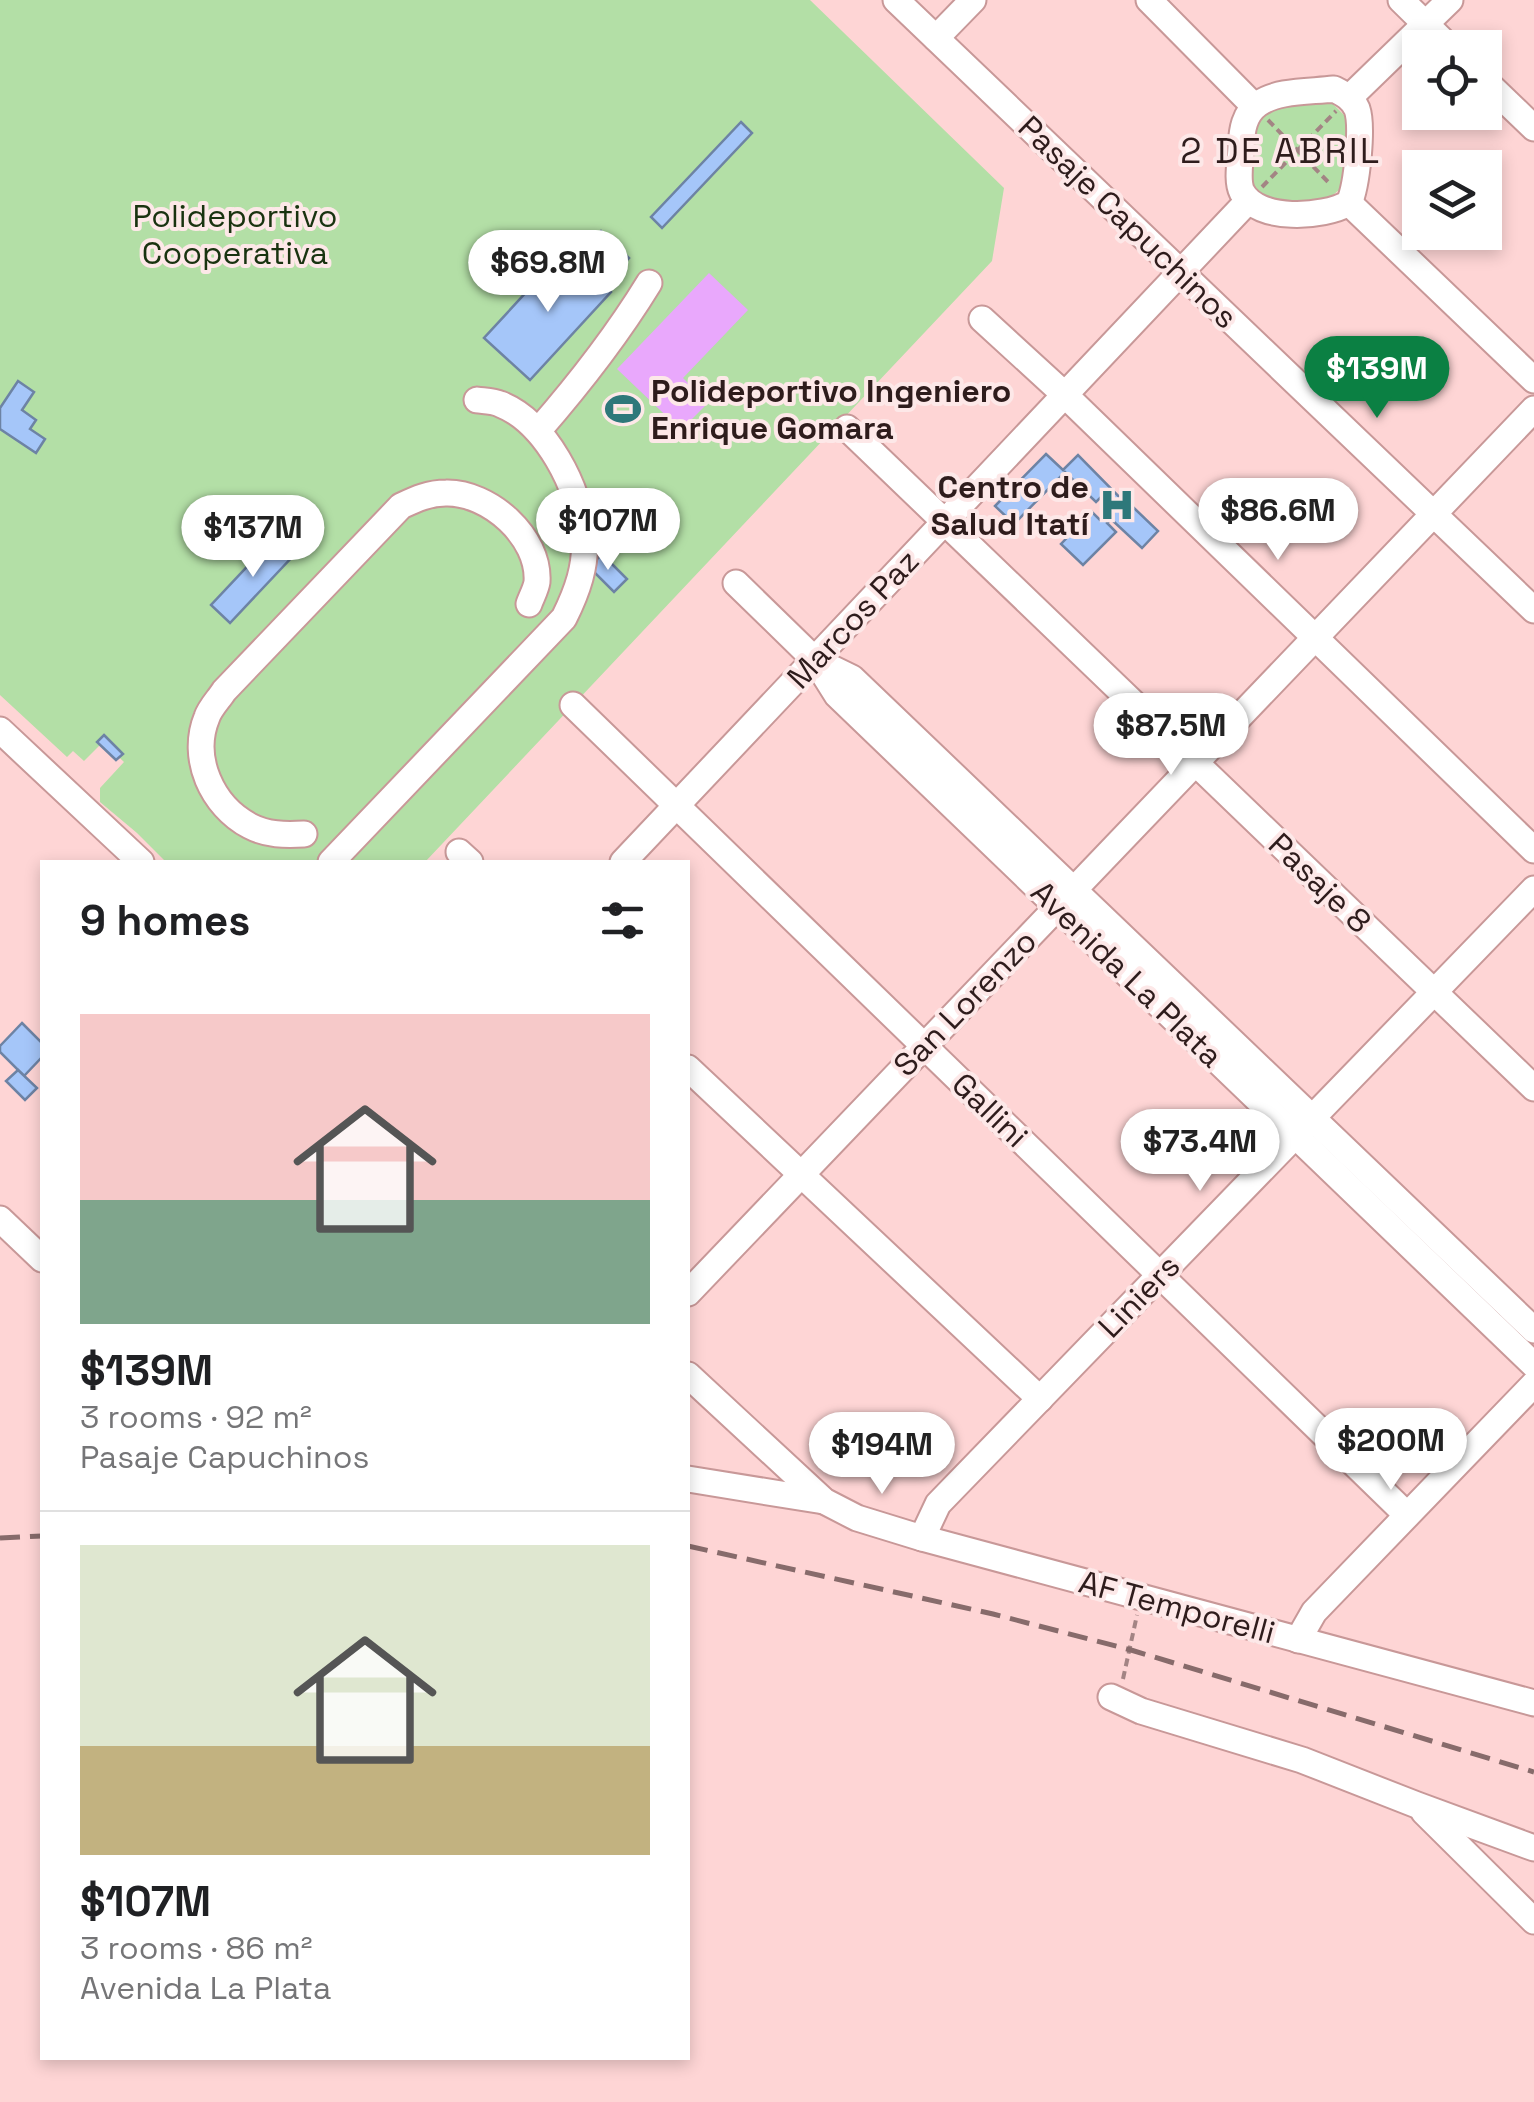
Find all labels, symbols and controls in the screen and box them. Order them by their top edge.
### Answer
map controls [1402,30,1502,250]
button: locate [1402,30,1502,130]
street label: Pasaje Capuchinos [1010,107,1246,337]
district label: 2 DE ABRIL [1180,129,1382,173]
button: layers [1402,150,1502,250]
park label: Polideportivo Cooperativa [132,196,338,273]
pin: $69.8M [467,230,629,315]
text: $69.8M [490,242,606,282]
pin: $139M [1307,336,1447,421]
text: $139M [1326,348,1428,388]
place label: Polideportivo Ingeniero Enrique Gomara [651,371,1011,448]
sports icon: Polideportivo Ingeniero Enrique Gomara [604,390,642,428]
place label: Centro de Salud Itatí [931,467,1089,544]
pin: $86.6M [1197,478,1359,563]
hospital icon: Centro de Salud Itatí [1098,486,1136,524]
pin: $107M [538,488,678,573]
text: $86.6M [1220,490,1336,530]
pin: $137M [183,495,323,580]
text: $107M [558,500,658,540]
text: $137M [203,507,303,547]
street label: Marcos Paz [779,541,927,697]
pin: $87.5M [1090,693,1252,778]
text: $87.5M [1116,705,1226,745]
street label: Pasaje 8 [1260,824,1380,942]
street label: Avenida La Plata [1023,872,1231,1076]
icon: filters [595,893,650,948]
text: 9 homes [80,894,250,947]
street label: San Lorenzo [885,921,1045,1085]
street label: Gallini [944,1064,1036,1156]
icon: home [275,1079,455,1259]
pin: $73.4M [1119,1109,1281,1194]
text: $73.4M [1143,1121,1257,1161]
street label: Liniers [1090,1246,1188,1346]
text: $139M [80,1344,213,1397]
text: 3 rooms · 92 m² [80,1397,312,1437]
pin: $200M [1321,1408,1461,1493]
pin: $194M [812,1412,952,1497]
text: $200M [1337,1420,1445,1460]
text: $194M [831,1424,933,1464]
text: Pasaje Capuchinos [80,1437,369,1477]
street label: AF Temporelli [1075,1562,1279,1652]
icon: home [275,1610,455,1790]
text: $107M [80,1875,211,1928]
text: 3 rooms · 86 m² [80,1928,312,1968]
text: Avenida La Plata [80,1968,331,2008]

